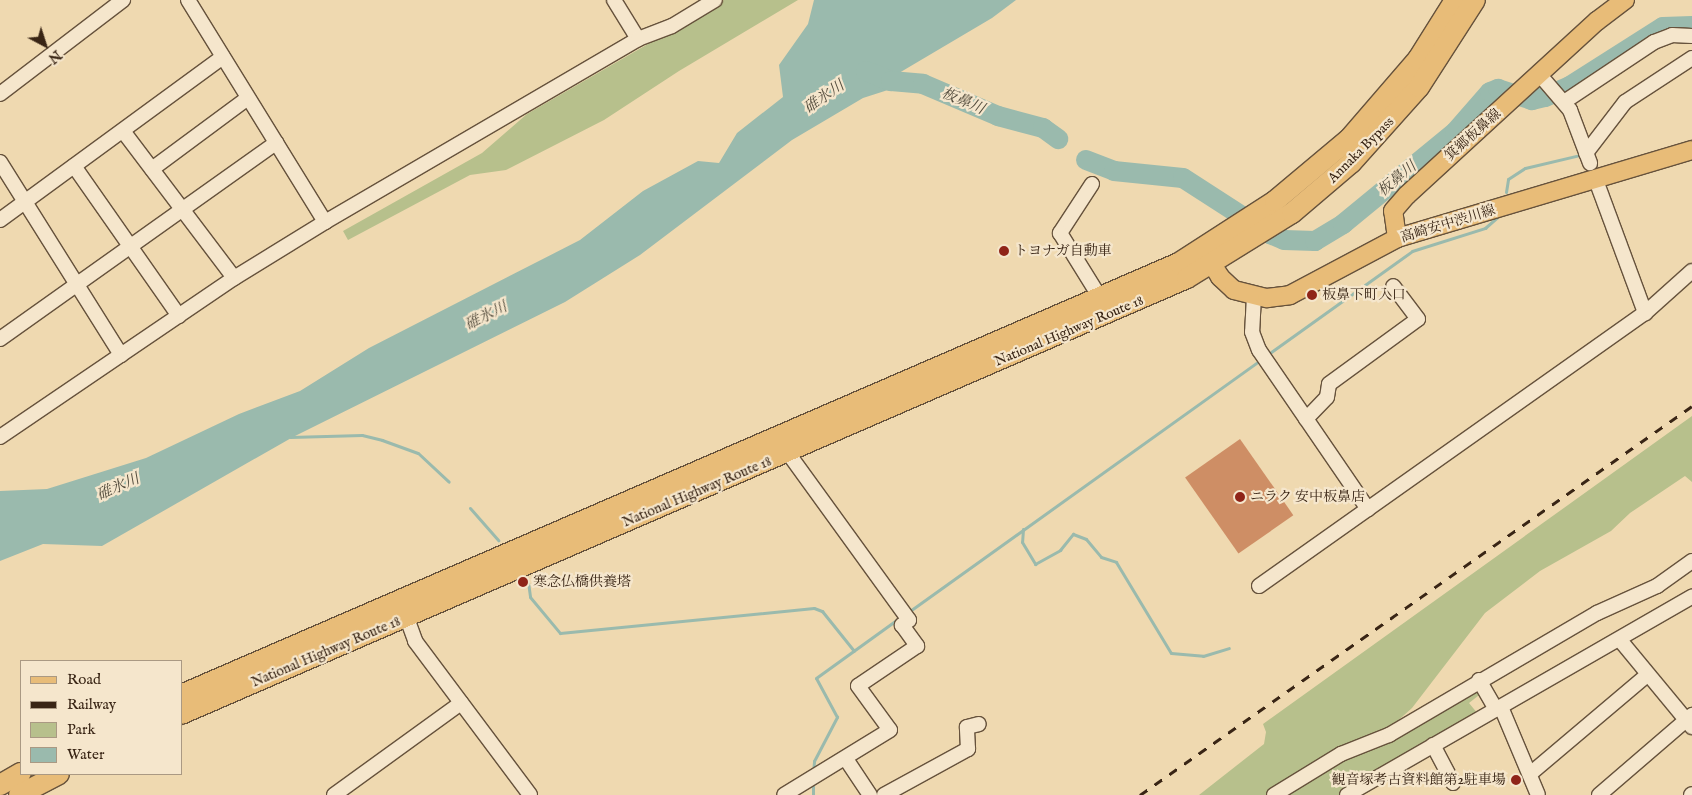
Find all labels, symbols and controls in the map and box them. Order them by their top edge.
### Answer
north arrow [20,20,70,70]
text: N [44,46,65,67]
water label: 碓氷川 [800,77,848,117]
water label: 板鼻川 [939,84,987,118]
street label: 箕郷板鼻線 [1441,105,1505,165]
street label: Annaka Bypass [1324,113,1398,187]
water label: 板鼻川 [1374,158,1420,200]
street label: 高崎安中渋川線 [1399,202,1497,246]
place label: トヨナガ自動車 [1014,243,1112,259]
marker: トヨナガ自動車 [998,245,1010,257]
place label: 板鼻下町入口 [1322,287,1406,303]
marker: 板鼻下町入口 [1306,289,1318,301]
street label: National Highway Route 18 [992,292,1146,370]
water label: 碓氷川 [462,298,510,334]
street label: National Highway Route 18 [620,453,774,531]
water label: 碓氷川 [94,470,142,504]
place label: ニラク 安中板鼻店 [1250,489,1365,505]
marker: ニラク 安中板鼻店 [1234,491,1246,503]
place label: 寒念仏橋供養塔 [533,574,631,590]
marker: 寒念仏橋供養塔 [517,576,529,588]
street label: National Highway Route 18 [249,613,403,691]
legend [20,660,182,775]
text: Road [67,670,101,689]
text: Railway [67,695,116,714]
text: Park [67,720,96,739]
text: Water [67,745,104,764]
place label: 観音塚考古資料館第2駐車場 [1331,772,1506,788]
marker: 観音塚考古資料館第2駐車場 [1510,774,1522,786]

